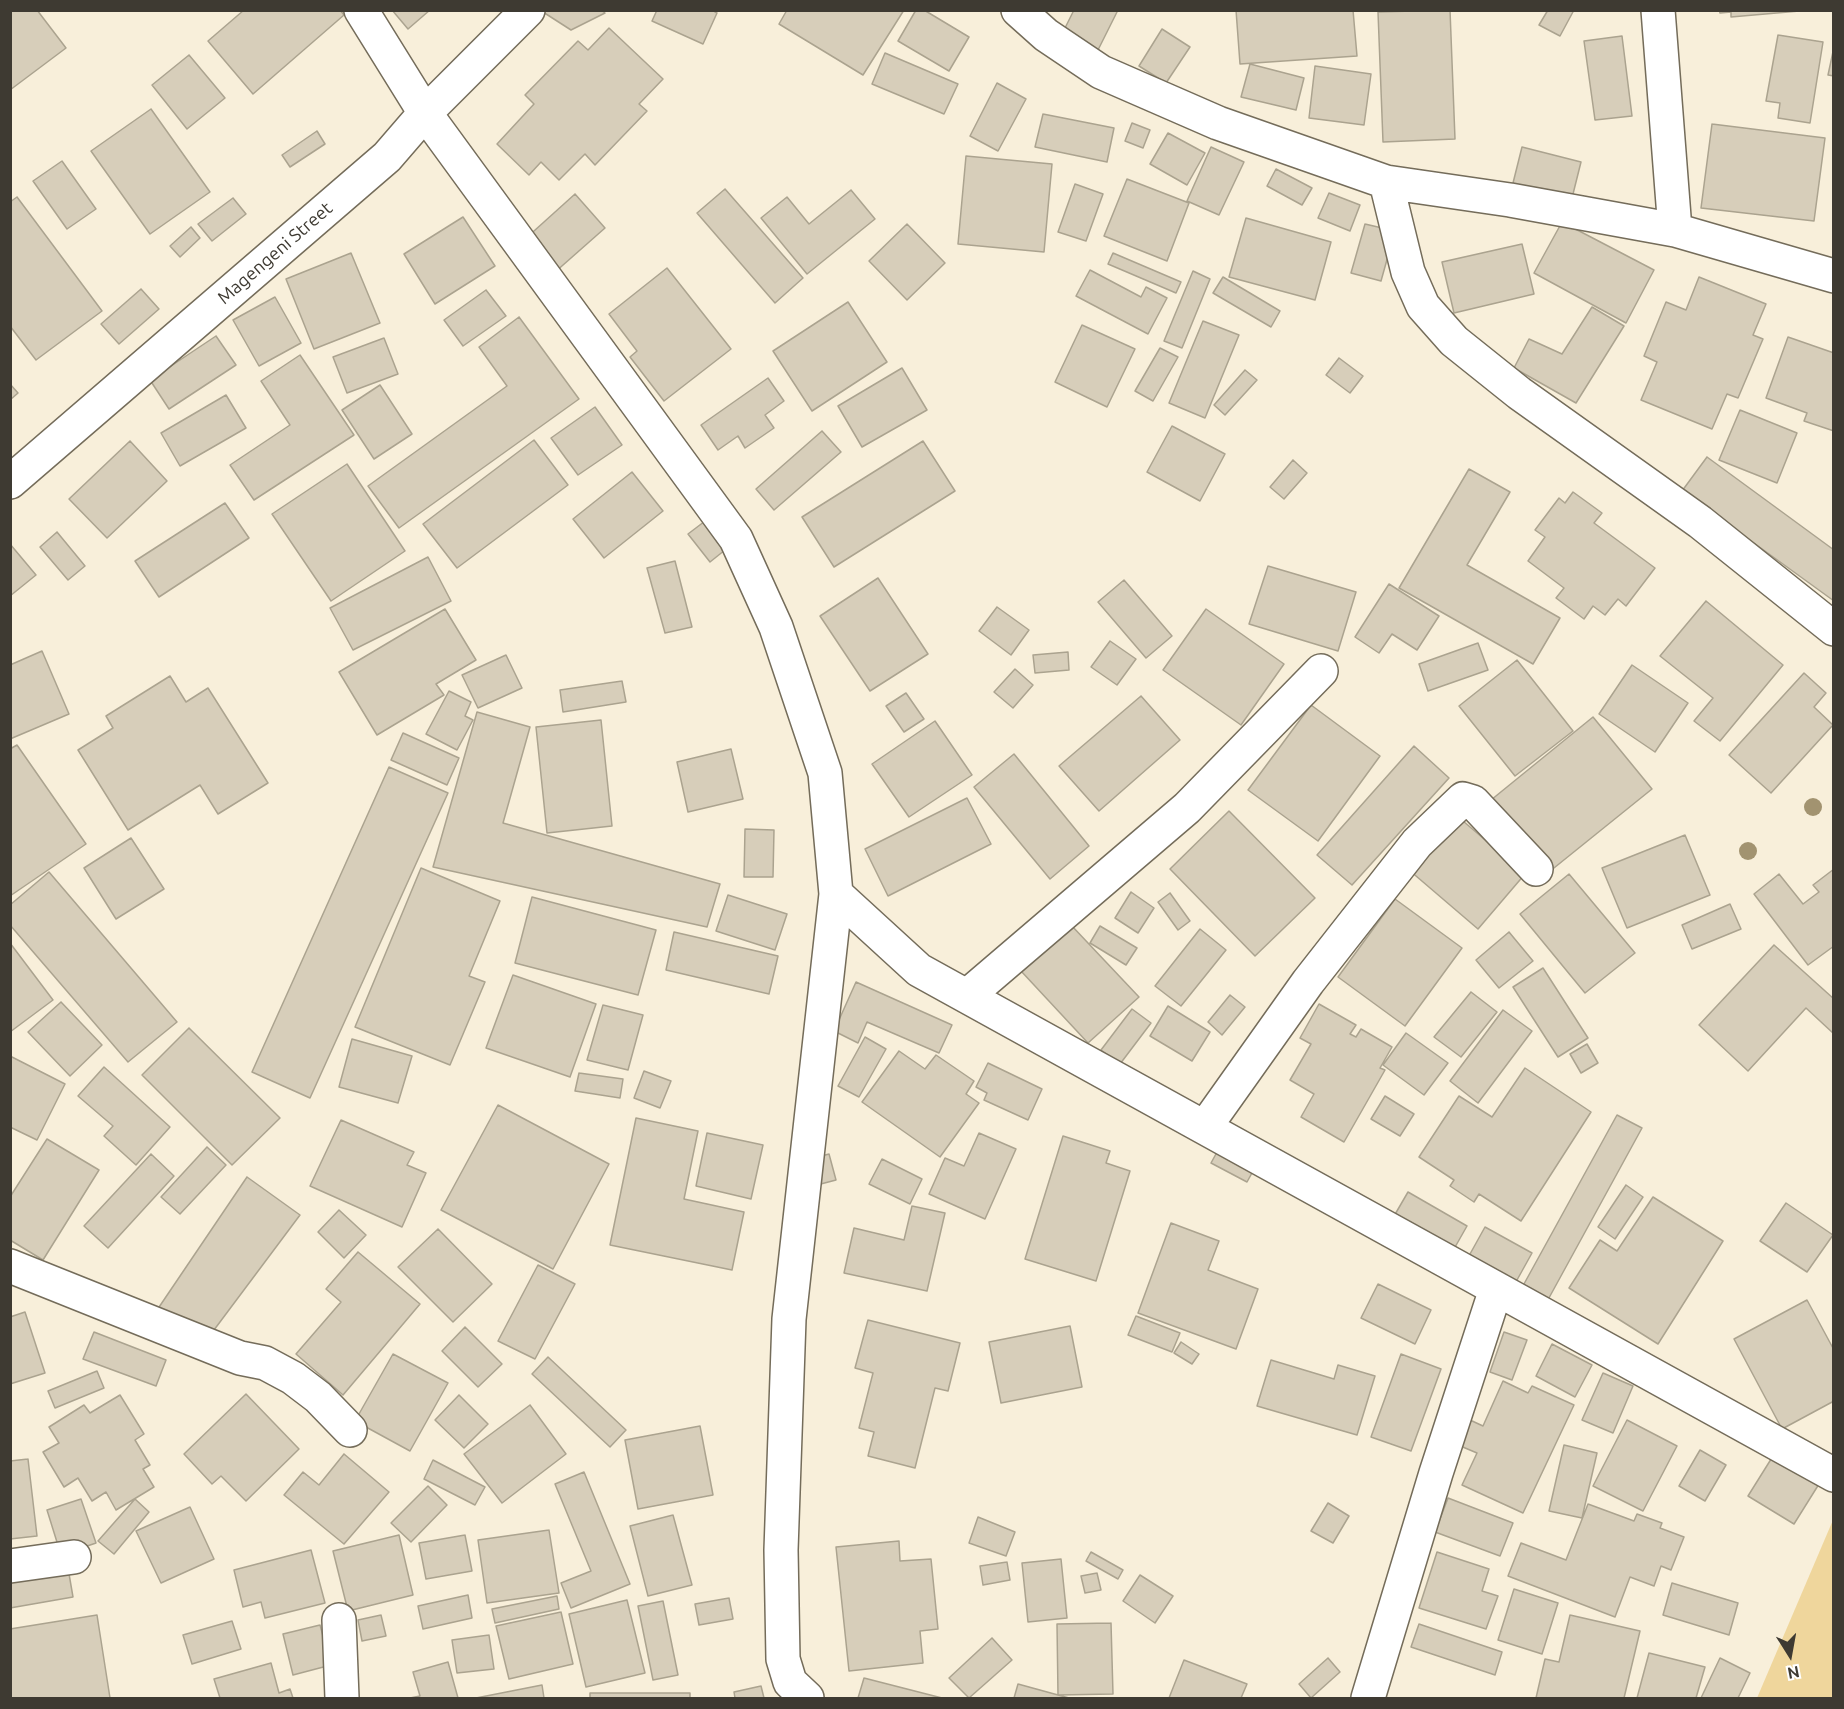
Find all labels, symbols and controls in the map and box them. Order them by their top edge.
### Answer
street label: Magengeni Street [213,197,337,309]
north arrow [1760,1625,1820,1685]
text: N [1786,1663,1801,1683]

